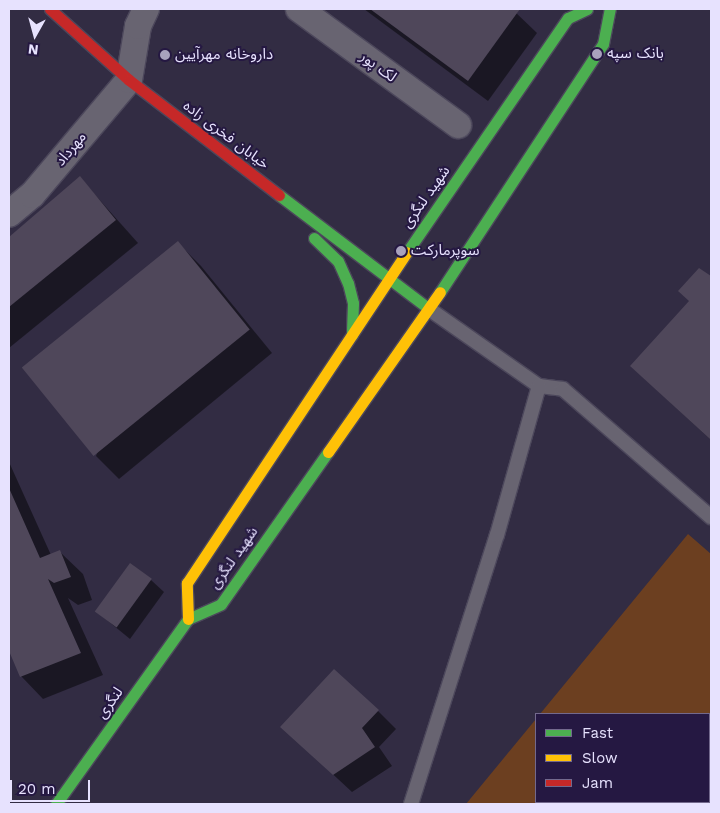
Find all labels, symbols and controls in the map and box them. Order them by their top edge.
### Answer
north arrow [10,10,60,60]
text: N [27,41,39,58]
place label: بانک سپه [607,45,664,63]
place label: داروخانه مهرآیین [175,46,273,64]
street label: لک پور [356,48,400,86]
marker: بانک سپه [591,48,603,60]
marker: داروخانه مهرآیین [159,49,171,61]
street label: خیابان فخری زاده [179,97,273,173]
street label: مهرداد [52,128,90,170]
street label: شهید لنگری [398,162,454,232]
place label: سوپرمارکت [411,242,479,260]
marker: سوپرمارکت [395,245,407,257]
street label: شهید لنگری [206,523,262,593]
street label: لنگری [93,684,127,722]
legend [535,713,710,803]
text: Fast [582,724,613,742]
text: Slow [582,749,618,767]
scale bar [12,770,92,802]
text: Jam [582,774,613,792]
text: 20 m [18,780,56,798]

